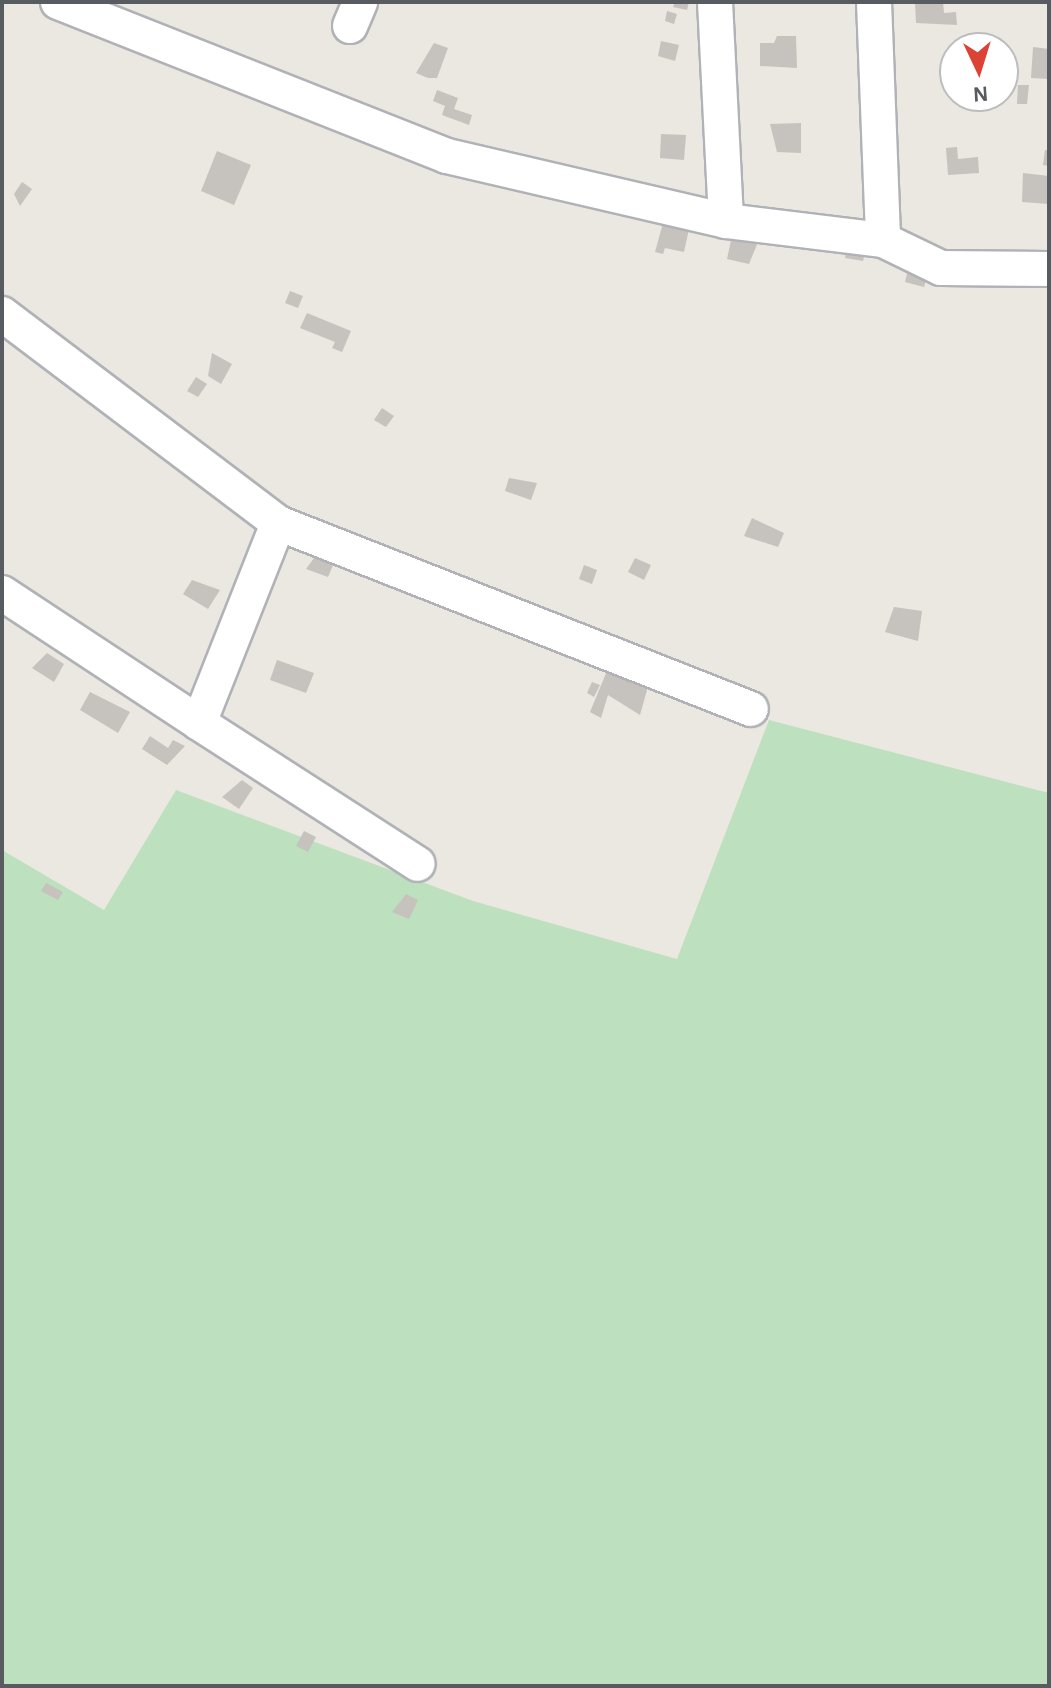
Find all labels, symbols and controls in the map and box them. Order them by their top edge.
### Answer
north arrow [939,32,1019,112]
text: N [972,82,989,105]

